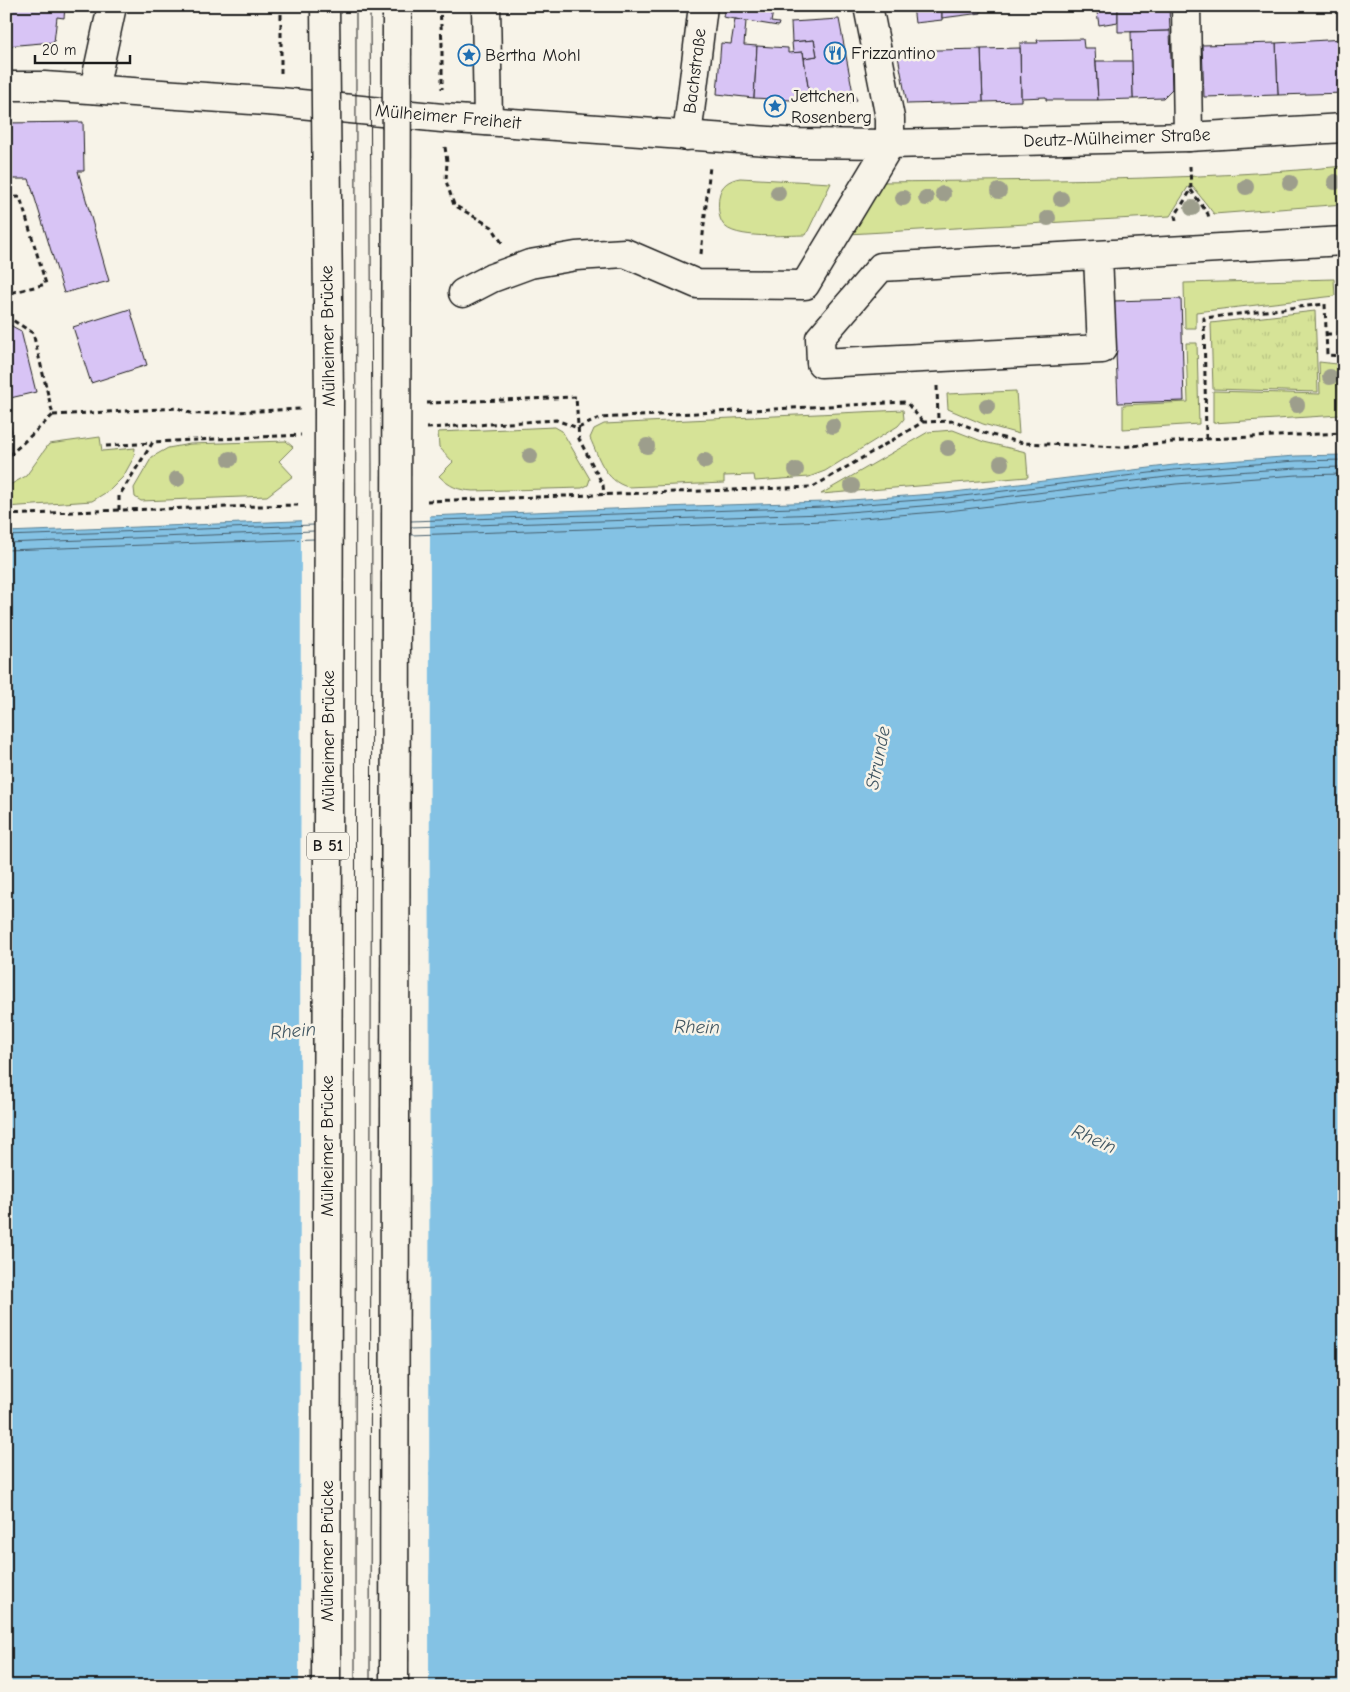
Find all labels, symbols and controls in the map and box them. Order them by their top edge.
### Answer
street label: Bachstraße [679,27,711,115]
scale bar [35,32,130,64]
text: 20 m [42,41,76,59]
restaurant icon: Frizzantino [823,41,847,65]
place icon: Bertha Mohl [457,43,481,67]
place label: Frizzantino [851,43,936,64]
place label: Bertha Mohl [485,45,581,66]
place label: Jettchen Rosenberg [791,86,872,128]
place icon: Jettchen Rosenberg [763,94,787,118]
street label: Mülheimer Freiheit [374,100,523,134]
street label: Deutz-Mülheimer Straße [1023,124,1211,152]
street label: Mülheimer Brücke [316,265,340,407]
street label: Mülheimer Brücke [318,670,339,812]
water label: Strunde [861,724,895,792]
road number: B 51 [307,832,349,859]
water label: Rhein [674,1016,720,1038]
water label: Rhein [269,1018,317,1044]
street label: Mülheimer Brücke [317,1075,338,1217]
water label: Rhein [1069,1120,1119,1158]
street label: Mülheimer Brücke [317,1480,338,1622]

